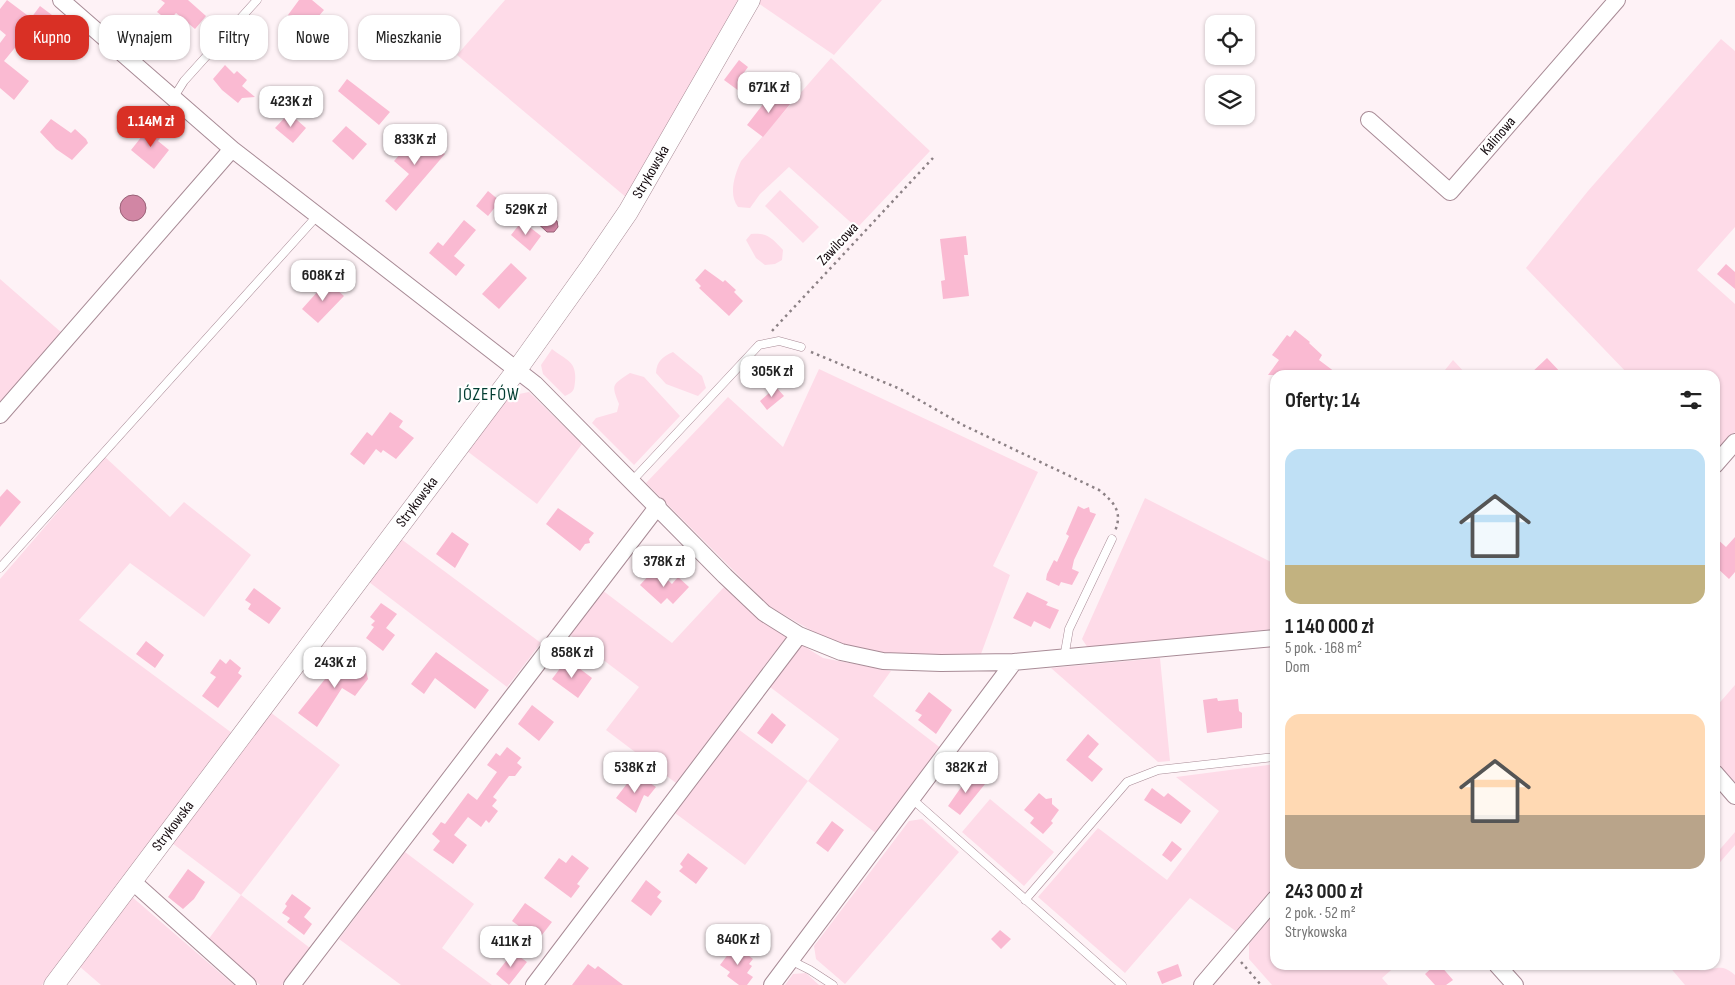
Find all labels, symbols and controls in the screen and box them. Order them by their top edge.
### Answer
chip: Kupno [15,15,89,60]
chip: Wynajem [99,15,190,60]
chip: Filtry [200,15,268,60]
chip: Nowe [278,15,348,60]
chip: Mieszkanie [358,15,460,60]
map controls [1205,15,1255,125]
button: locate [1205,15,1255,65]
pin: 671K zł [723,72,815,114]
button: layers [1205,75,1255,125]
text: 671K zł [749,78,789,97]
pin: 423K zł [245,86,337,128]
text: 423K zł [270,92,312,111]
pin: 1.14M zł [99,106,203,148]
text: 1.14M zł [128,112,174,131]
street label: Kalinowa [1476,113,1520,159]
pin: 833K zł [369,124,461,166]
text: 833K zł [394,130,436,149]
street label: Strykowska [628,142,674,202]
pin: 529K zł [480,194,572,236]
text: 529K zł [505,200,547,219]
street label: Zawilcowa [813,218,863,269]
pin: 608K zł [277,260,369,302]
text: 608K zł [302,266,344,285]
pin: 305K zł [726,356,818,398]
text: 305K zł [751,362,793,381]
district label: JÓZEFÓW [457,384,520,405]
icon: filters [1677,386,1705,414]
text: Oferty: 14 [1285,388,1360,413]
street label: Strykowska [392,473,442,531]
icon: home [1450,481,1540,571]
pin: 378K zł [618,546,710,588]
text: 378K zł [643,552,685,571]
text: 1 140 000 zł [1285,614,1374,639]
pin: 858K zł [526,636,618,679]
text: 5 pok. · 168 m² [1285,639,1362,658]
text: 858K zł [551,643,593,662]
pin: 243K zł [289,646,381,689]
text: 243K zł [314,653,356,672]
text: Dom [1285,658,1310,677]
icon: home [1450,746,1540,836]
pin: 538K zł [589,752,681,794]
pin: 382K zł [920,752,1012,794]
text: 538K zł [614,758,656,777]
text: 382K zł [945,758,987,777]
street label: Strykowska [148,797,198,855]
text: 243 000 zł [1285,879,1362,904]
text: 2 pok. · 52 m² [1285,904,1356,923]
text: Strykowska [1285,923,1347,942]
pin: 840K zł [692,924,784,966]
pin: 411K zł [465,926,557,968]
text: 840K zł [717,930,759,949]
text: 411K zł [491,932,531,951]

